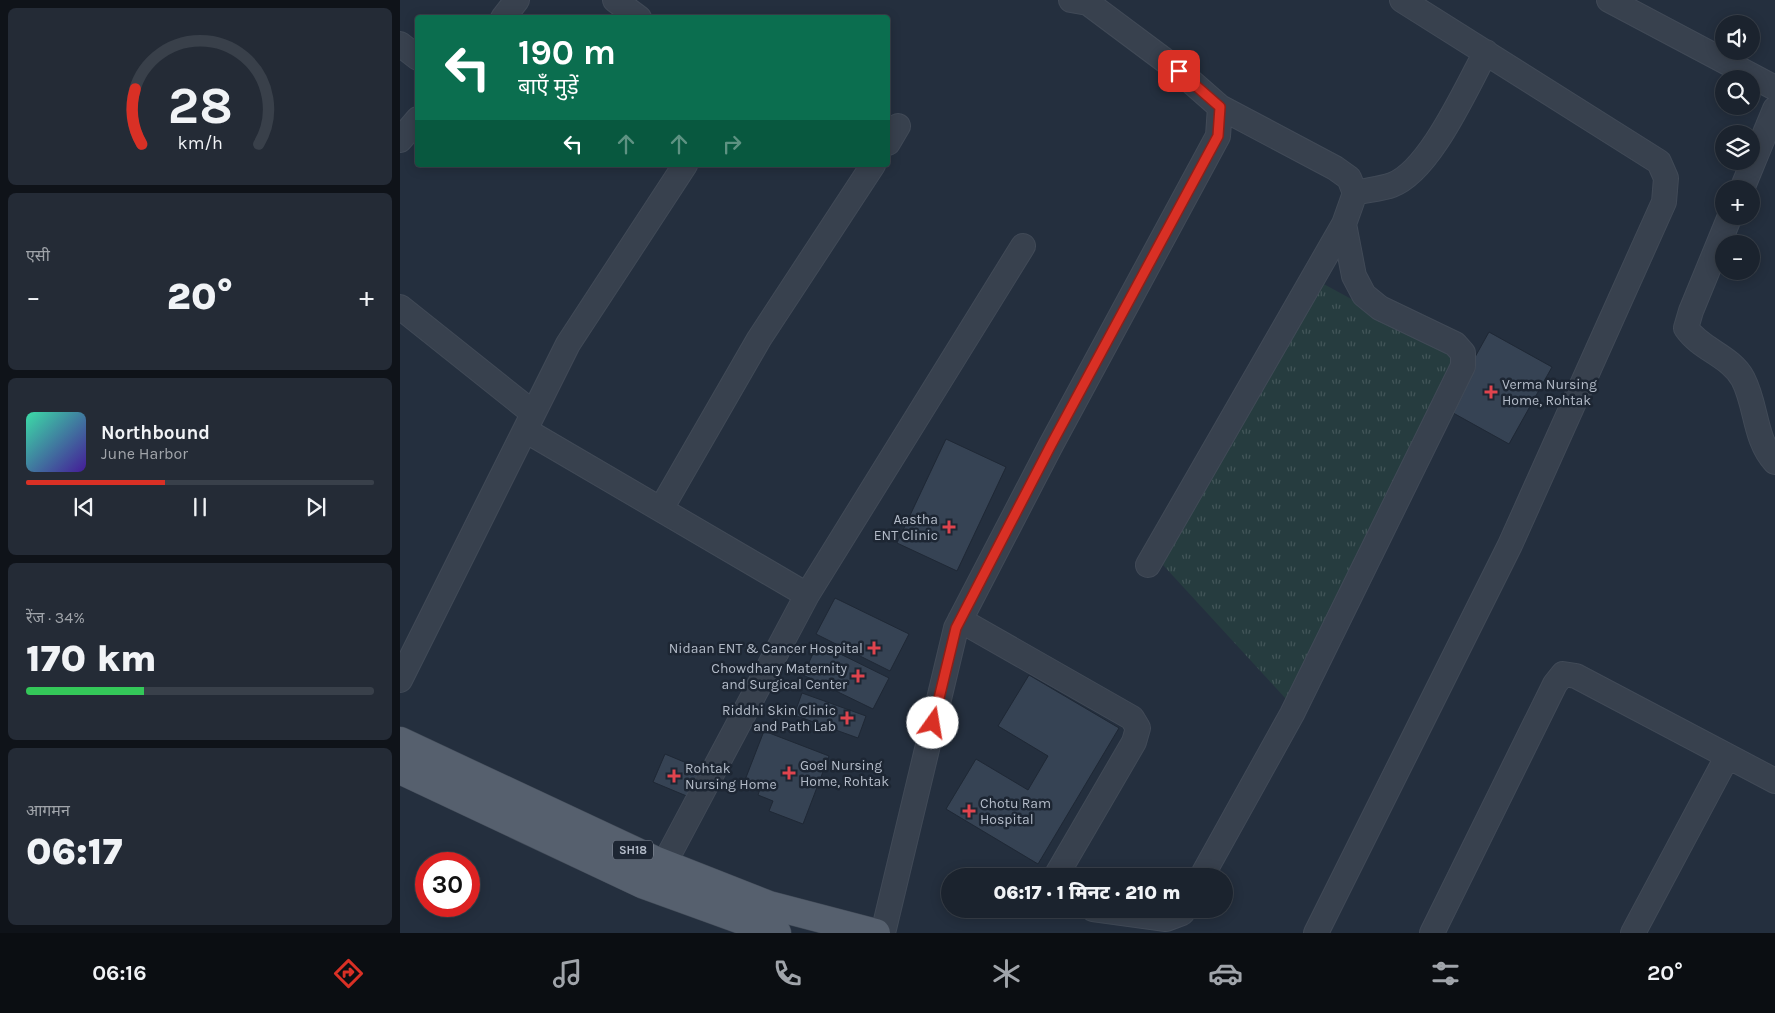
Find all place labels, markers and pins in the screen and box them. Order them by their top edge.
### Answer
pin [1158,50,1200,92]
place label: Verma Nursing Home, Rohtak [1502,376,1597,409]
marker: Verma Nursing Home, Rohtak [1484,385,1498,399]
place label: Aastha ENT Clinic [874,511,938,544]
marker: Aastha ENT Clinic [942,520,956,534]
place label: Nidaan ENT & Cancer Hospital [669,640,863,657]
marker: Nidaan ENT & Cancer Hospital [867,641,881,655]
place label: Chowdhary Maternity and Surgical Center [711,660,848,693]
marker: Chowdhary Maternity and Surgical Center [851,669,865,683]
place label: Riddhi Skin Clinic and Path Lab [722,702,836,735]
marker: Riddhi Skin Clinic and Path Lab [840,711,854,725]
place label: Goel Nursing Home, Rohtak [800,757,889,790]
place label: Rohtak Nursing Home [685,760,777,793]
marker: Goel Nursing Home, Rohtak [782,766,796,780]
marker: Rohtak Nursing Home [667,769,681,783]
place label: Chotu Ram Hospital [980,795,1051,828]
marker: Chotu Ram Hospital [962,804,976,818]

